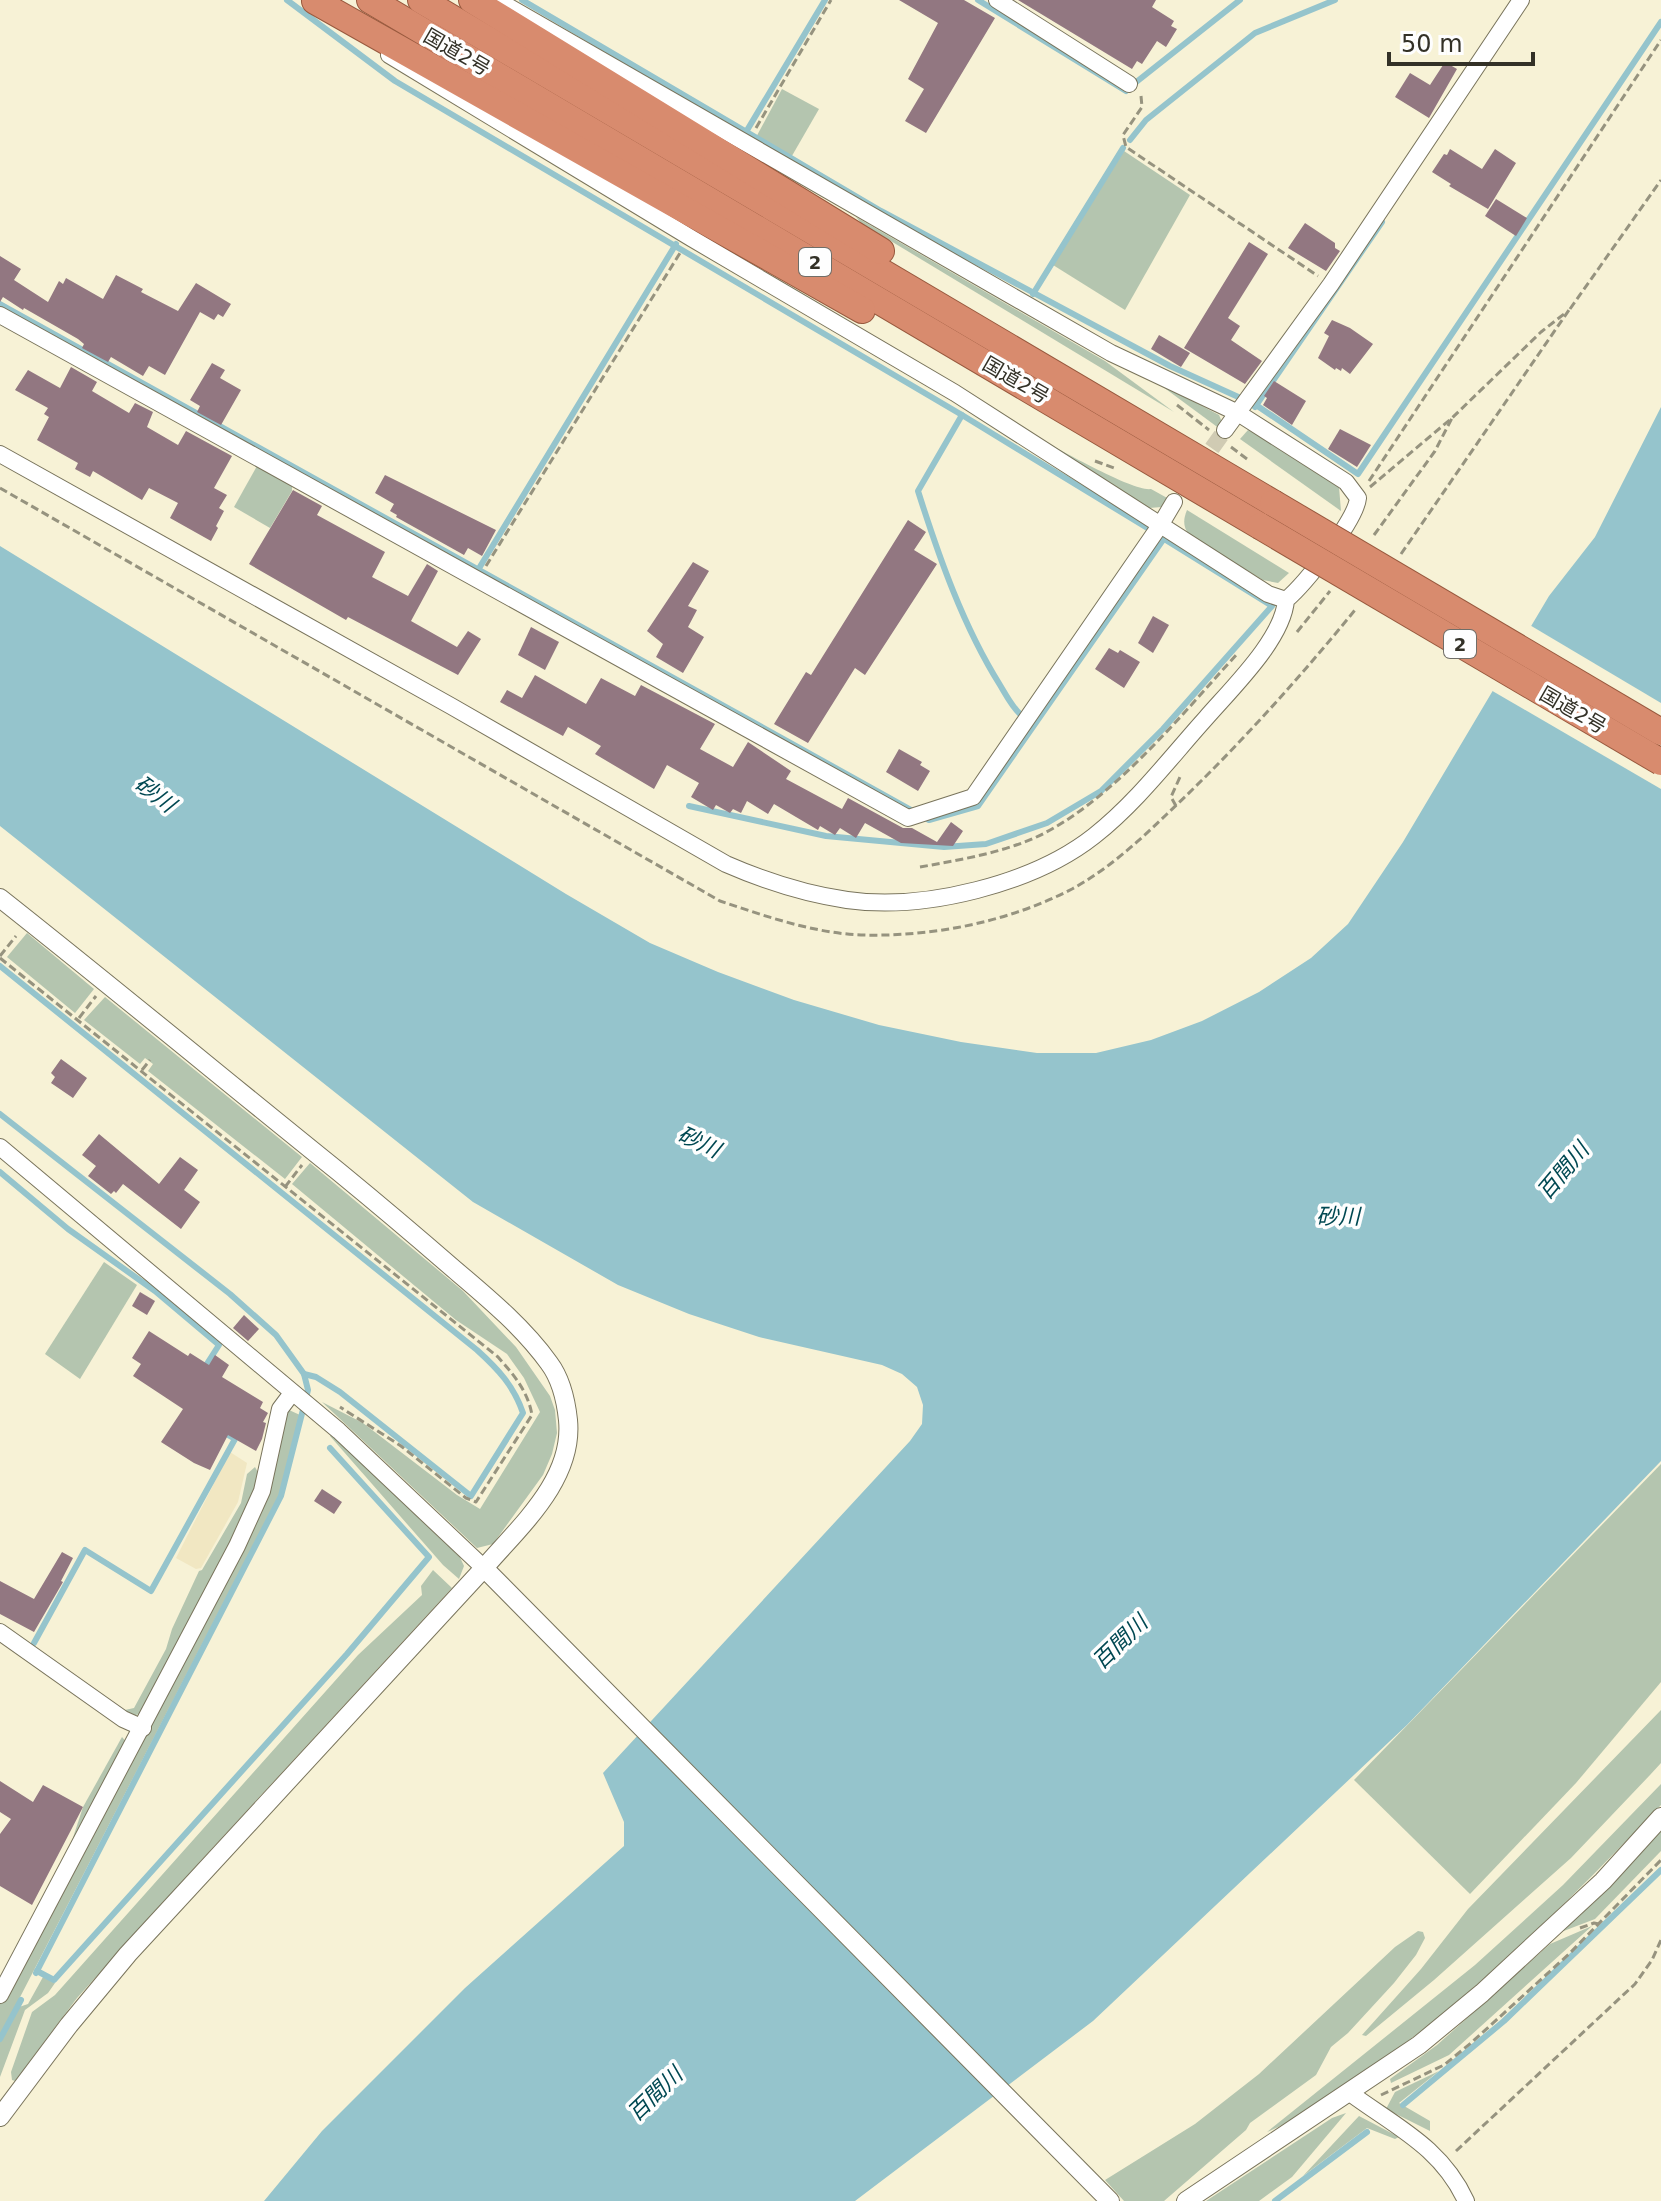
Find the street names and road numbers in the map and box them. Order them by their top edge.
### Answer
street label: 国道2号 [420,23,494,81]
road number: 2 [799,248,831,276]
street label: 国道2号 [979,351,1053,409]
road number: 2 [1444,630,1476,658]
street label: 国道2号 [1536,681,1610,739]

